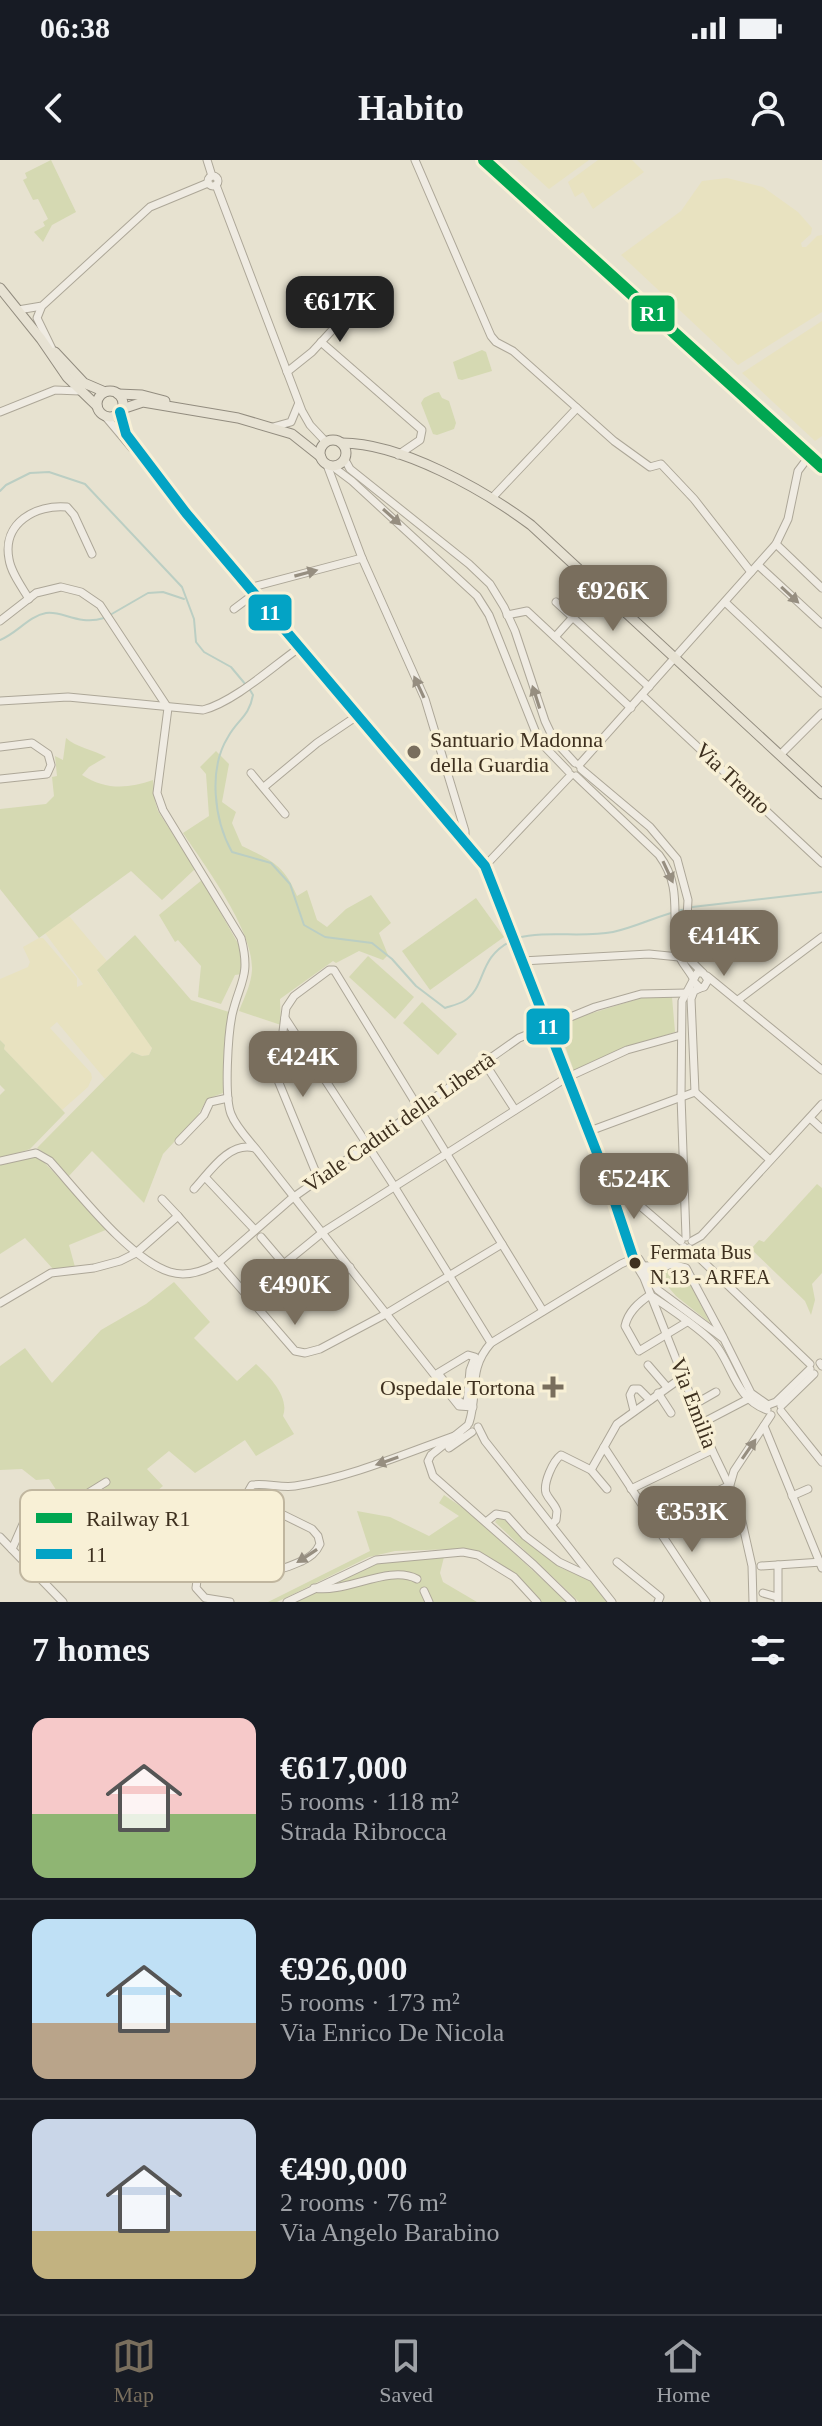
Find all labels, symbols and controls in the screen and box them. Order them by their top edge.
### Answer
text: 06:38 [40,11,110,44]
icon: back [32,86,76,130]
icon: person [746,86,790,130]
text: Habito [358,88,464,128]
pin: €617K [284,276,396,344]
text: €617K [304,287,376,316]
line badge: R1 [630,294,676,333]
text: R1 [640,301,666,326]
one-way arrow [382,507,401,525]
pin: €926K [557,565,669,633]
one-way arrow [294,566,318,579]
text: €926K [577,576,649,605]
one-way arrow [780,585,799,603]
line badge: 11 [247,593,293,632]
text: 11 [260,600,280,625]
one-way arrow [412,676,426,699]
one-way arrow [530,684,542,708]
place label: Santuario Madonna della Guardia [430,727,603,777]
street label: Via Trento [690,737,776,819]
marker: Santuario Madonna della Guardia [405,743,423,761]
one-way arrow [661,860,675,883]
pin: €414K [668,910,780,978]
text: €414K [688,921,760,950]
line badge: 11 [525,1007,571,1046]
text: 11 [538,1014,558,1039]
pin: €424K [247,1031,359,1099]
text: €424K [267,1042,339,1071]
street label: Viale Caduti della Libertà [299,1046,500,1198]
pin: €524K [578,1153,690,1221]
text: €524K [598,1164,670,1193]
place label: Fermata Bus N.13 - ARFEA [650,1241,771,1288]
marker: Fermata Bus N.13 - ARFEA [627,1255,643,1271]
pin: €490K [239,1259,351,1327]
text: €490K [259,1270,331,1299]
street label: Via Emilia [665,1354,723,1452]
place label: Ospedale Tortona [380,1375,535,1400]
marker: Ospedale Tortona [542,1376,564,1398]
one-way arrow [741,1439,756,1460]
one-way arrow [375,1455,399,1467]
pin: €353K [636,1486,748,1554]
legend [20,1490,284,1582]
text: €353K [656,1497,728,1526]
text: Railway R1 [86,1506,191,1531]
text: 11 [86,1542,107,1567]
one-way arrow [296,1549,317,1564]
icon: filters [746,1628,790,1672]
text: 7 homes [32,1631,150,1668]
text: €617,000 [280,1749,408,1786]
icon: home [96,1750,192,1846]
text: 5 rooms · 118 m² [280,1787,459,1816]
text: Strada Ribrocca [280,1817,447,1846]
text: €926,000 [280,1950,408,1987]
icon: home [96,1951,192,2047]
text: 5 rooms · 173 m² [280,1988,460,2017]
text: Via Enrico De Nicola [280,2018,504,2047]
text: €490,000 [280,2150,408,2187]
icon: home [96,2151,192,2247]
text: 2 rooms · 76 m² [280,2188,447,2217]
text: Via Angelo Barabino [280,2218,499,2247]
tab: Map [112,2334,156,2408]
tab: Saved [379,2334,433,2408]
tab: Home [656,2334,710,2408]

